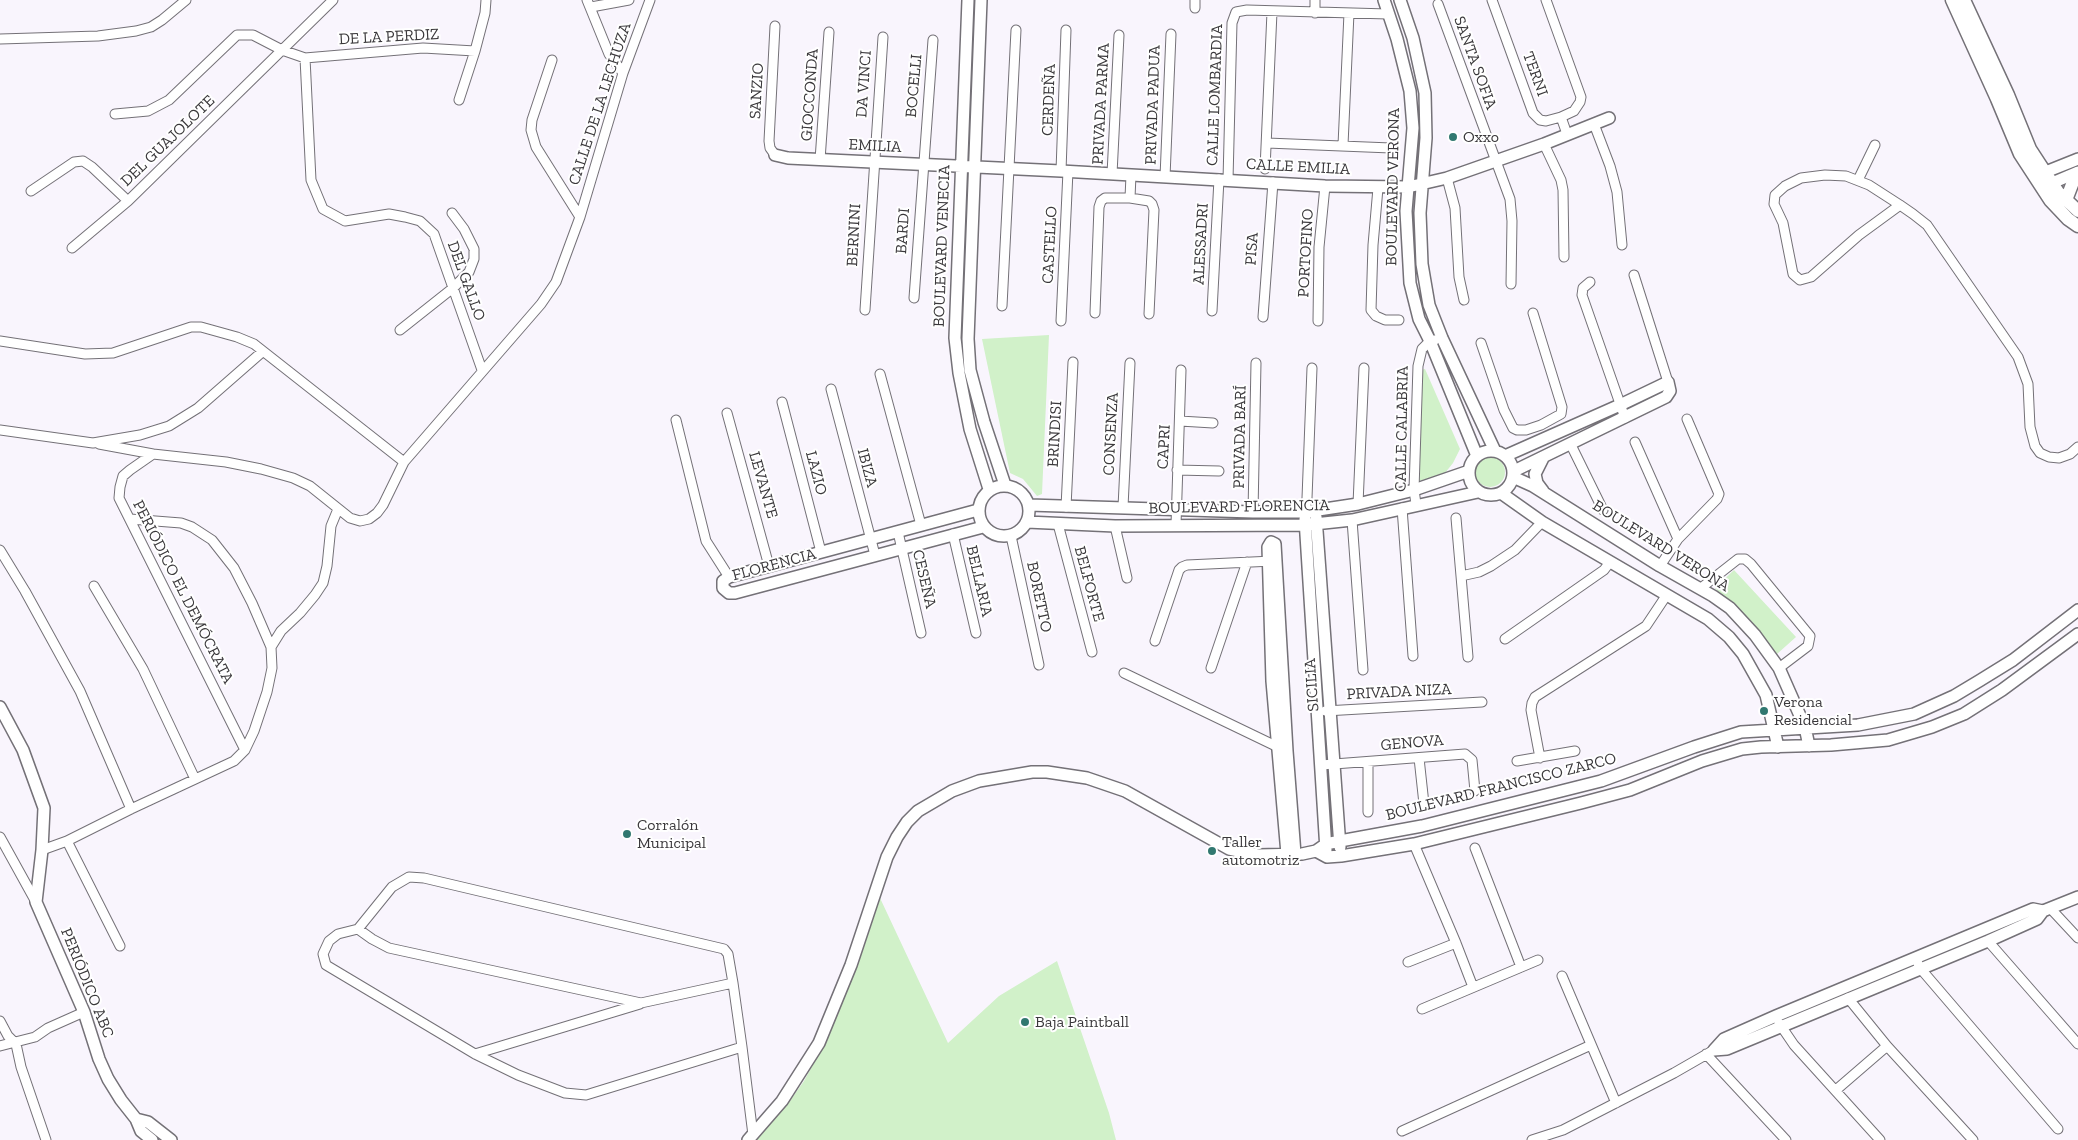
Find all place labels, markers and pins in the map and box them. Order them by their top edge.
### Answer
place label: Oxxo [1463,127,1499,147]
marker: Oxxo [1447,131,1459,143]
place label: Verona Residencial [1774,692,1852,730]
marker: Verona Residencial [1758,705,1770,717]
place label: Corralón Municipal [637,815,706,853]
marker: Corralón Municipal [621,828,633,840]
place label: Taller automotriz [1222,832,1299,870]
marker: Taller automotriz [1206,845,1218,857]
place label: Baja Paintball [1035,1012,1129,1032]
marker: Baja Paintball [1019,1016,1031,1028]

